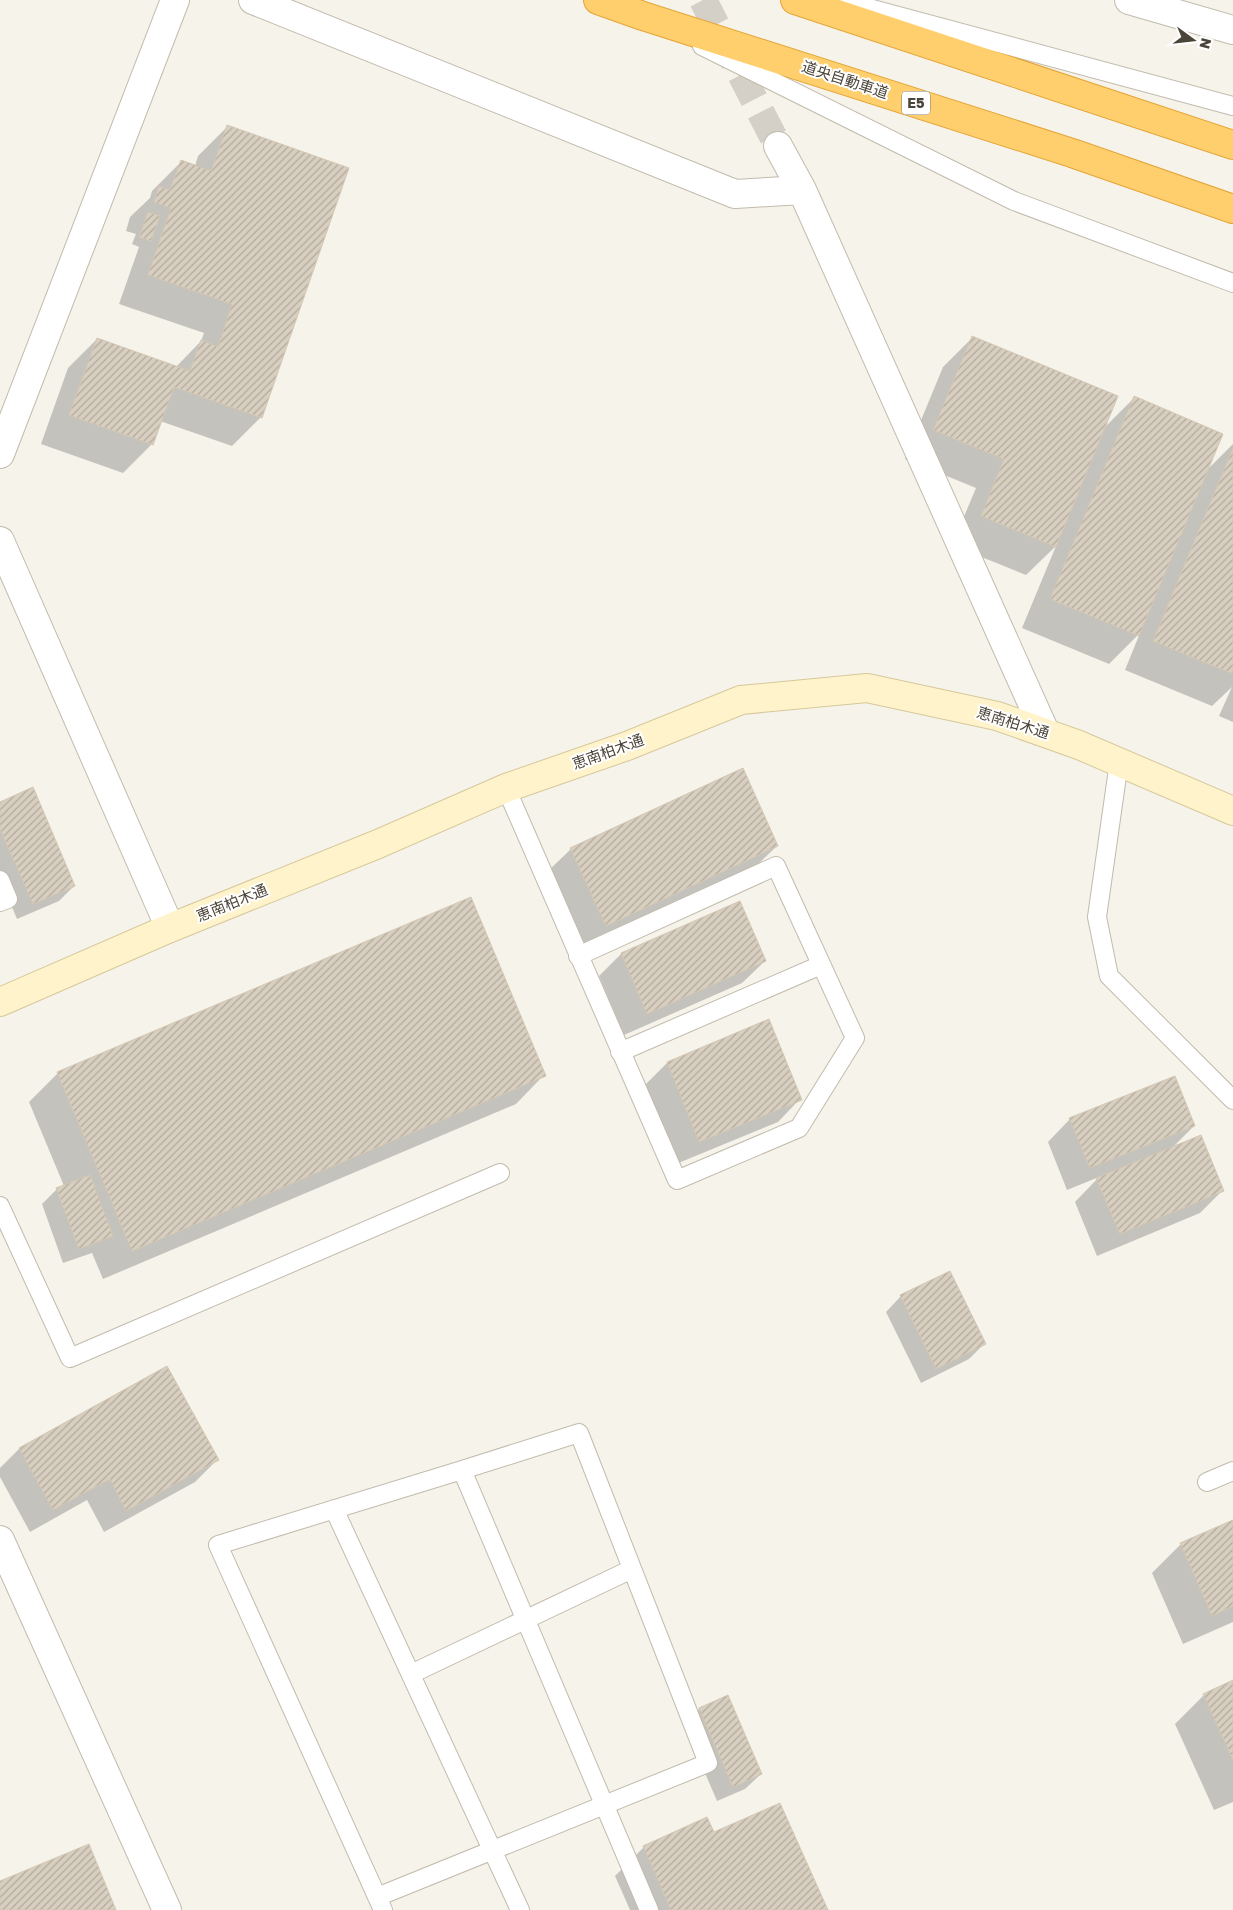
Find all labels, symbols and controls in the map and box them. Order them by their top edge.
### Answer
north arrow [1168,15,1218,65]
text: N [1196,36,1216,51]
street label: 道央自動車道 [800,57,891,102]
road number: E5 [902,92,930,115]
street label: 恵南柏木通 [975,702,1052,742]
street label: 恵南柏木通 [569,730,646,772]
street label: 恵南柏木通 [193,880,270,924]

